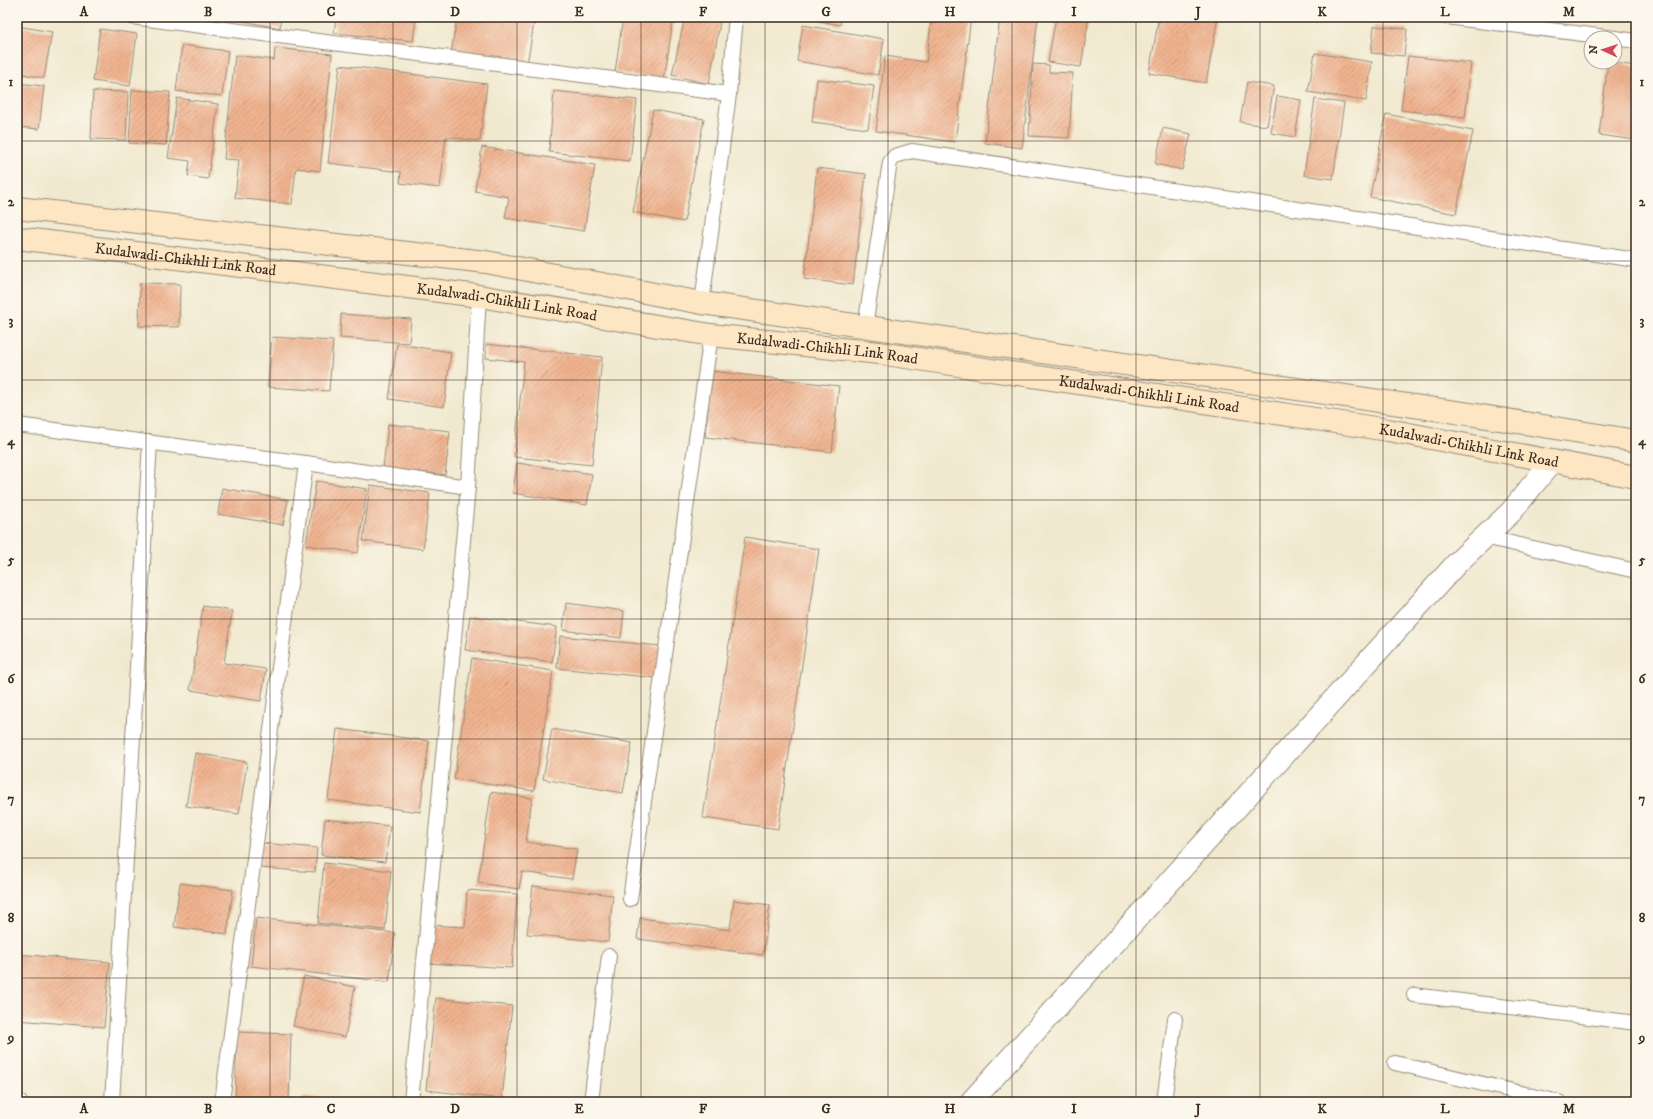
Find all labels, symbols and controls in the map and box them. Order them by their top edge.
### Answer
text: A [79,4,89,20]
text: B [204,4,212,20]
text: C [327,4,336,20]
text: D [450,4,460,20]
text: E [574,4,584,20]
text: F [699,4,708,20]
text: G [821,4,831,20]
text: H [945,4,956,20]
text: I [1071,4,1077,20]
text: J [1193,4,1201,21]
text: K [1317,4,1327,20]
text: L [1440,4,1450,20]
text: M [1563,4,1575,20]
north arrow [1583,30,1623,70]
text: N [1587,45,1601,54]
text: 1 [9,74,14,90]
text: 1 [1640,74,1645,90]
text: 2 [8,194,15,210]
text: 2 [1639,194,1646,210]
street label: Kudalwadi-Chikhli Link Road [94,239,278,281]
street label: Kudalwadi-Chikhli Link Road [415,279,599,326]
text: 3 [9,313,14,329]
text: 3 [1640,313,1645,329]
street label: Kudalwadi-Chikhli Link Road [736,329,920,369]
street label: Kudalwadi-Chikhli Link Road [1057,371,1241,417]
street label: Kudalwadi-Chikhli Link Road [1378,420,1561,472]
text: 4 [6,433,15,450]
text: 4 [1637,433,1646,450]
text: 5 [7,552,15,568]
text: 5 [1638,552,1646,568]
text: 6 [8,671,16,687]
text: 6 [1639,671,1647,687]
text: 7 [8,791,15,807]
text: 7 [1639,791,1646,807]
text: 8 [8,910,15,926]
text: 8 [1639,910,1646,926]
text: 9 [7,1030,14,1046]
text: 9 [1638,1030,1645,1046]
text: A [79,1101,89,1117]
text: B [204,1101,212,1117]
text: C [327,1101,336,1117]
text: D [450,1101,460,1117]
text: E [574,1101,584,1117]
text: F [699,1101,708,1117]
text: G [821,1101,831,1117]
text: H [945,1101,956,1117]
text: I [1071,1101,1077,1117]
text: J [1193,1101,1201,1118]
text: K [1317,1101,1327,1117]
text: L [1440,1101,1450,1117]
text: M [1563,1101,1575,1117]

